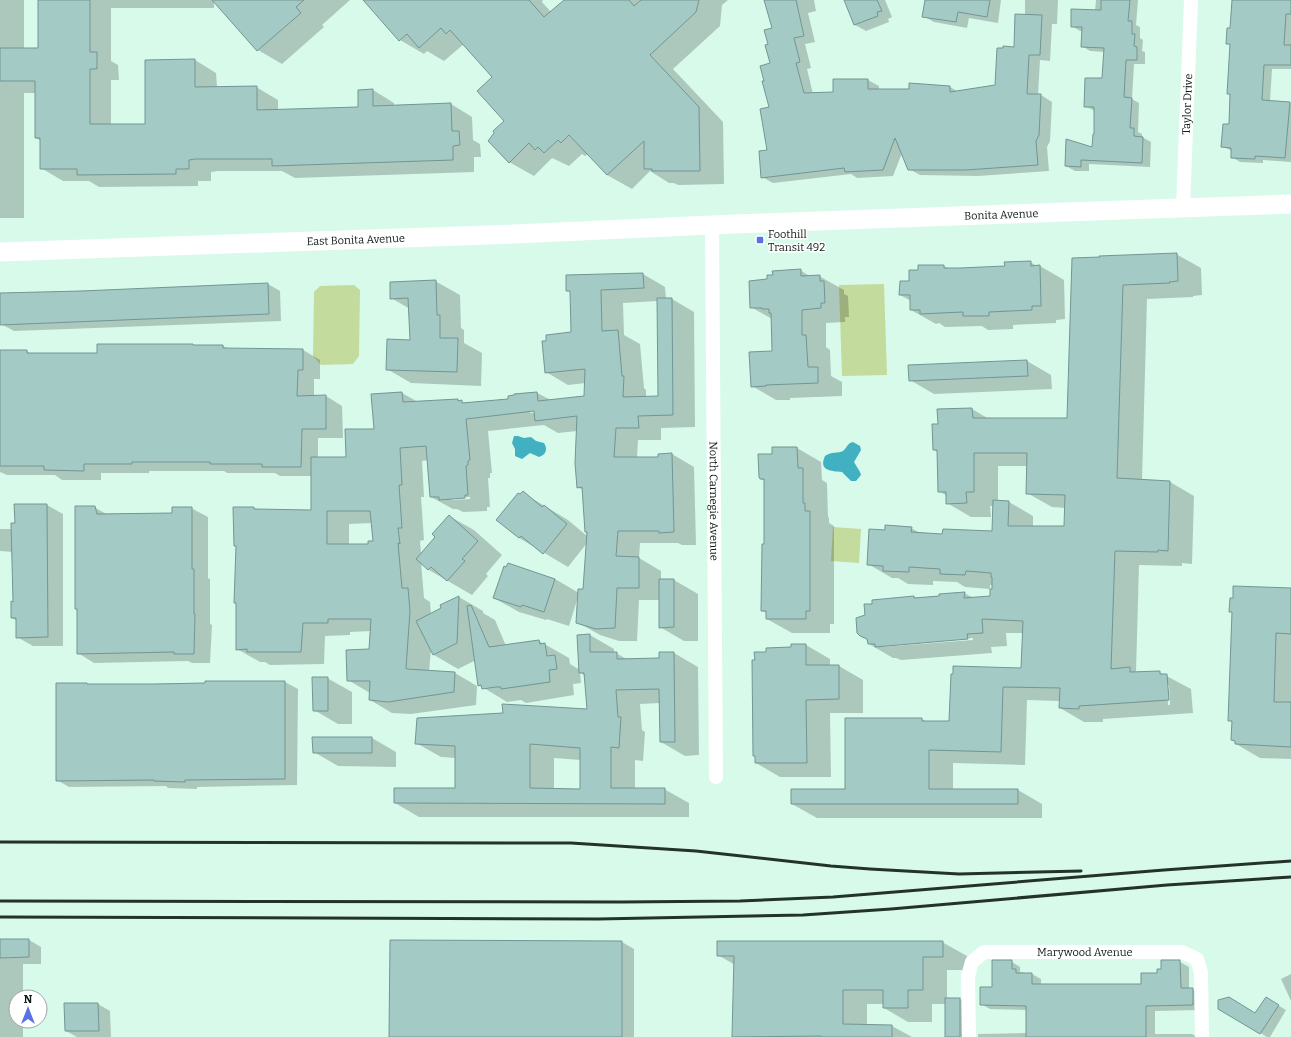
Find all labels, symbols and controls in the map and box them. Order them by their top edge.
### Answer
street label: Taylor Drive [1180,73,1195,135]
street label: Bonita Avenue [964,207,1039,223]
place label: Foothill Transit 492 [768,228,825,254]
street label: East Bonita Avenue [306,232,405,248]
marker: Foothill Transit 492 [755,235,765,245]
street label: North Carnegie Avenue [707,441,720,561]
street label: Marywood Avenue [1037,946,1133,959]
north arrow [8,989,48,1029]
text: N [24,993,33,1006]

